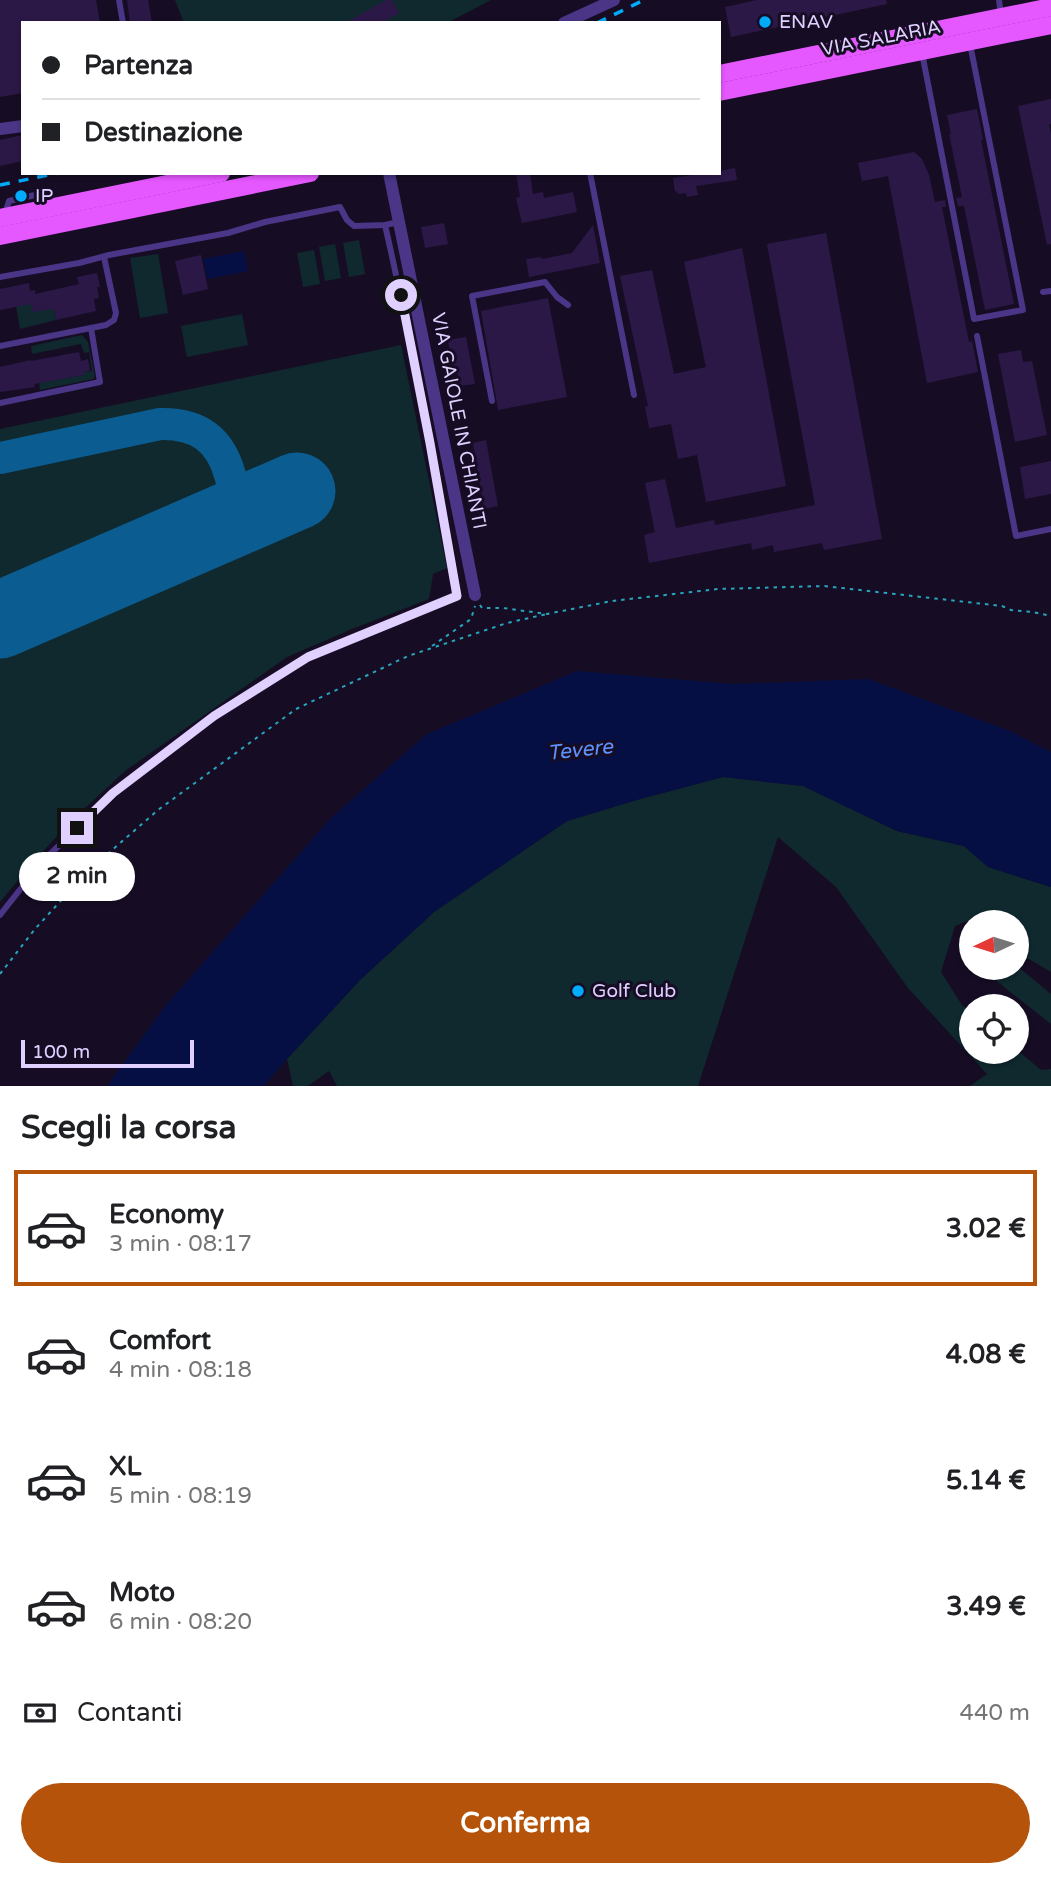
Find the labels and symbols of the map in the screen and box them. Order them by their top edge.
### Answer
place label: ENAV [779,11,833,33]
marker: ENAV [757,14,773,30]
street label: VIA SALARIA [819,16,943,60]
place label: IP [35,185,53,207]
marker: IP [13,188,29,204]
route start [385,279,417,311]
street label: VIA GAIOLE IN CHIANTI [427,311,491,531]
water label: Tevere [546,734,615,766]
route end [61,812,93,844]
callout: 2 min [19,852,135,902]
north arrow [959,910,1029,980]
place label: Golf Club [592,980,676,1002]
marker: Golf Club [570,983,586,999]
scale bar [21,1037,194,1069]

